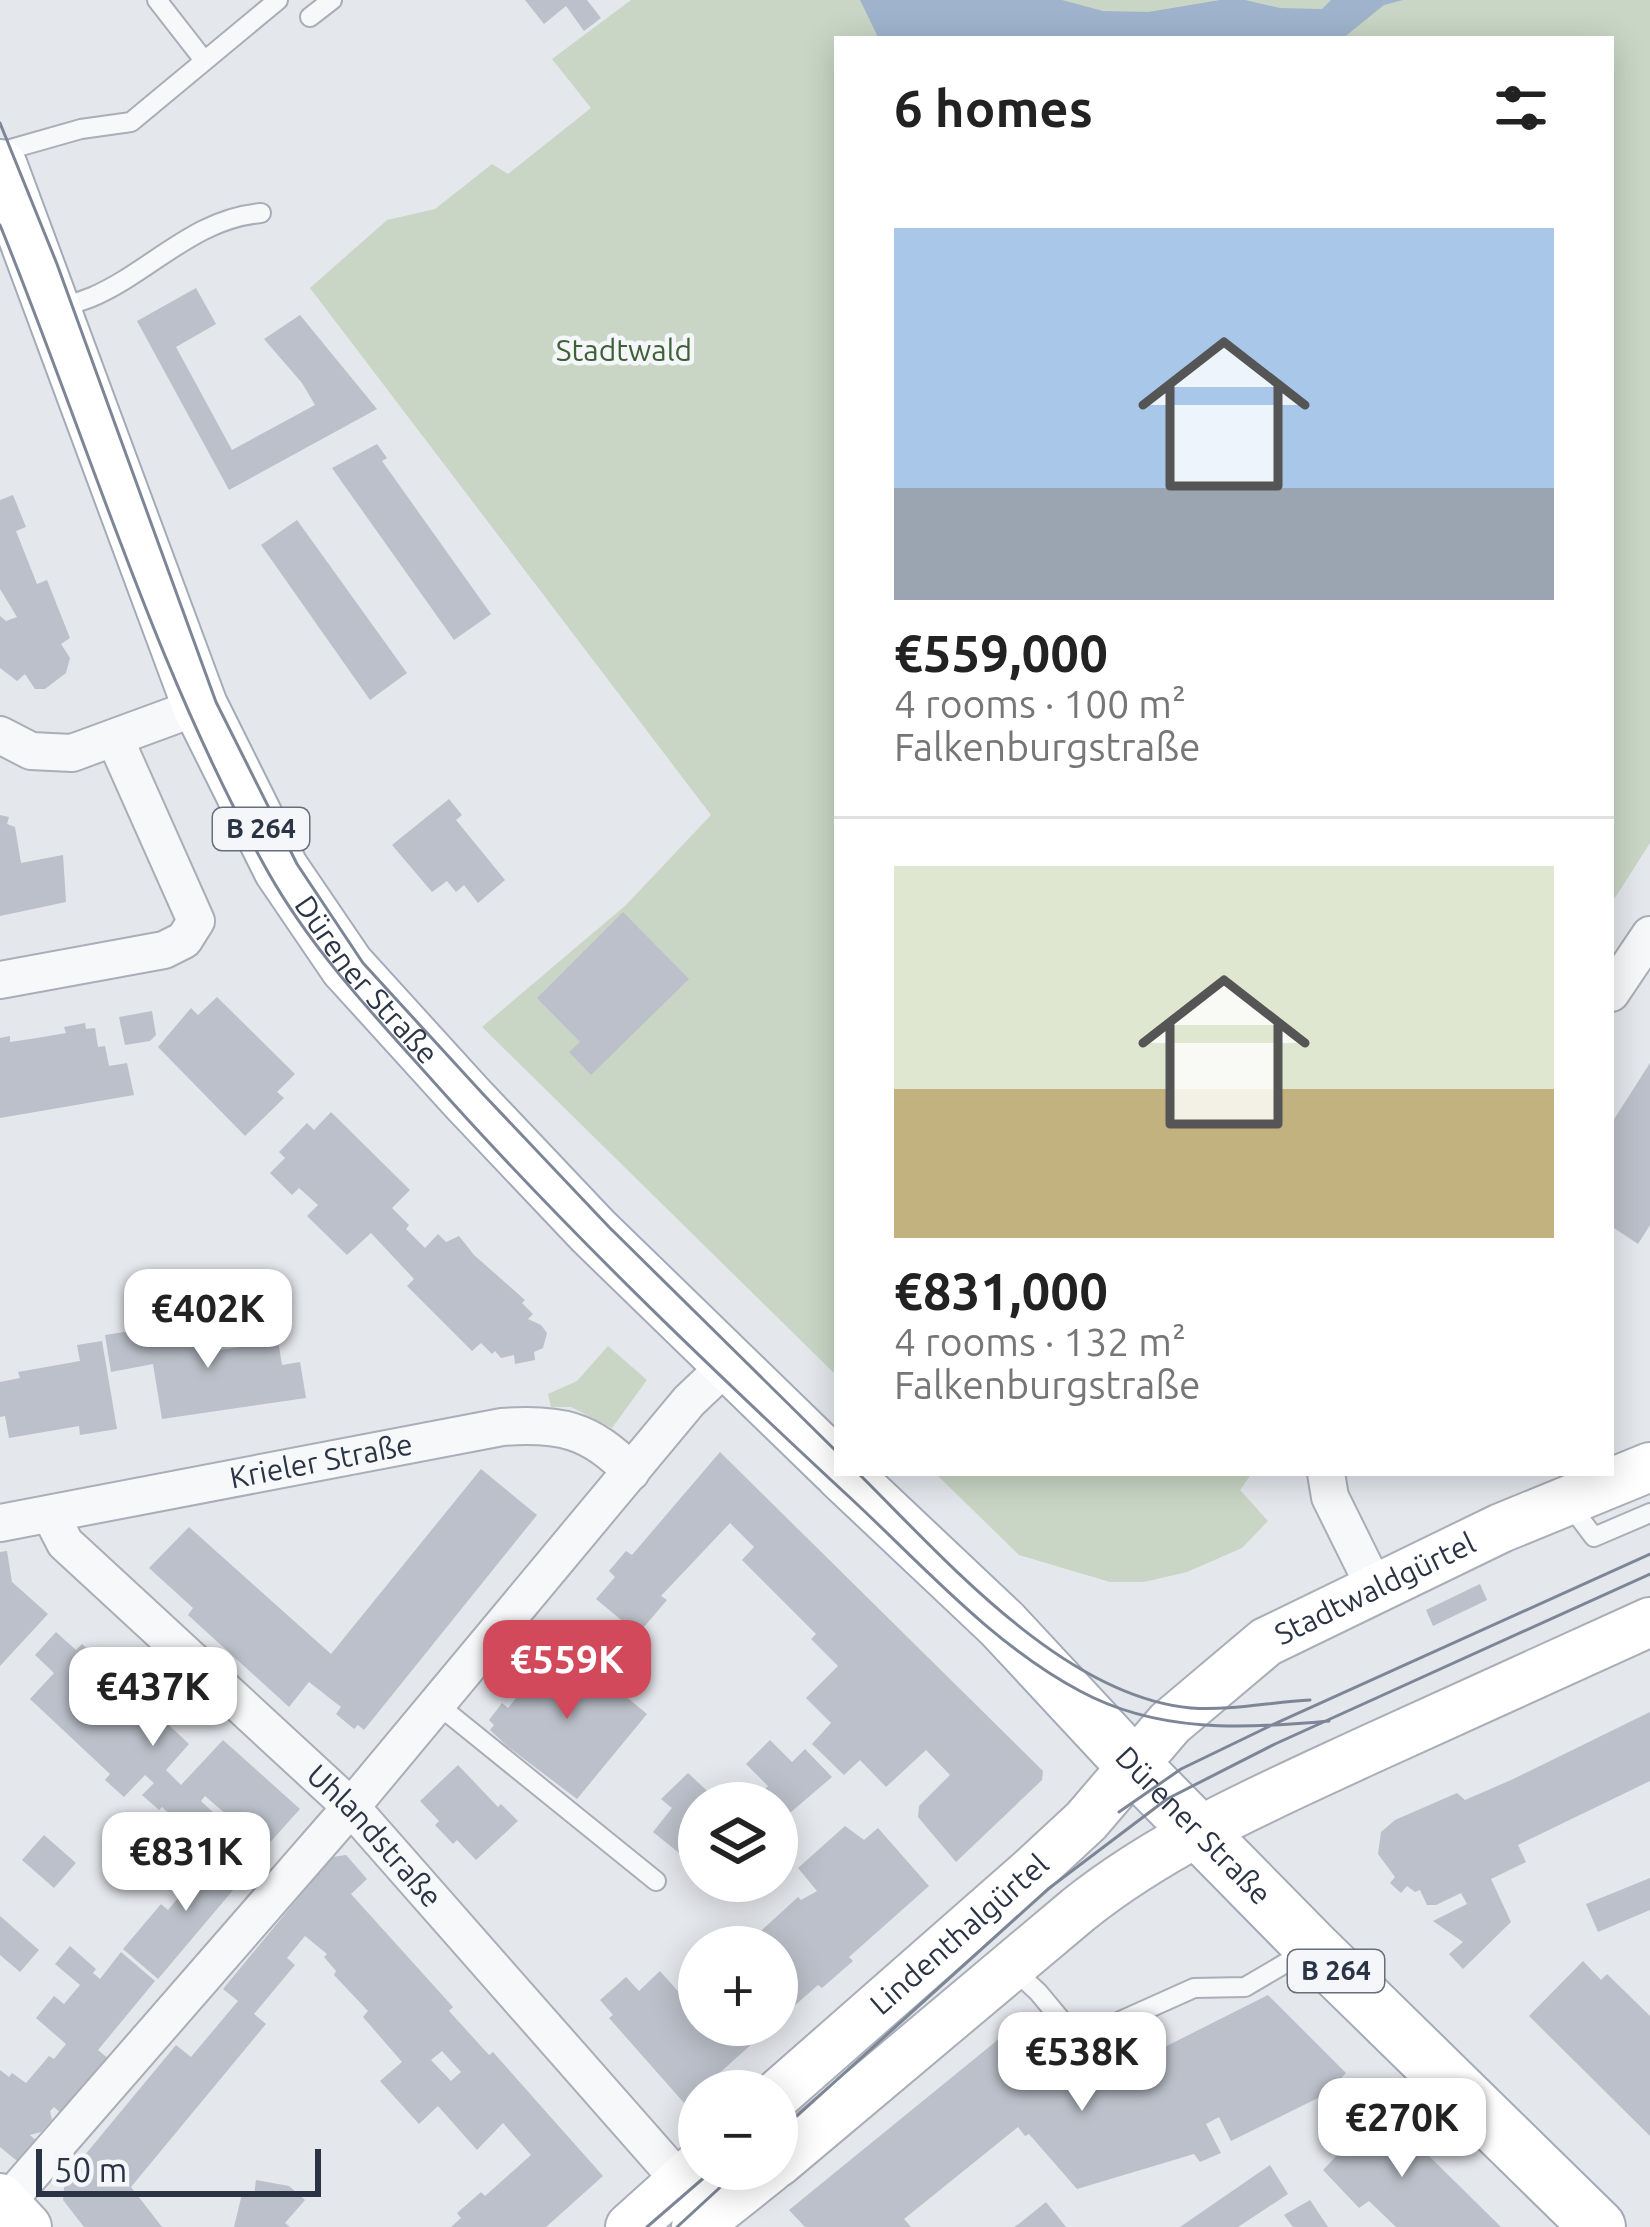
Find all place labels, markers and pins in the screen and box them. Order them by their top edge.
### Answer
pin: €402K [124,1269,292,1371]
pin: €559K [483,1620,651,1722]
pin: €437K [69,1647,237,1749]
pin: €831K [102,1812,270,1914]
pin: €538K [998,2012,1166,2114]
pin: €270K [1318,2078,1486,2180]

